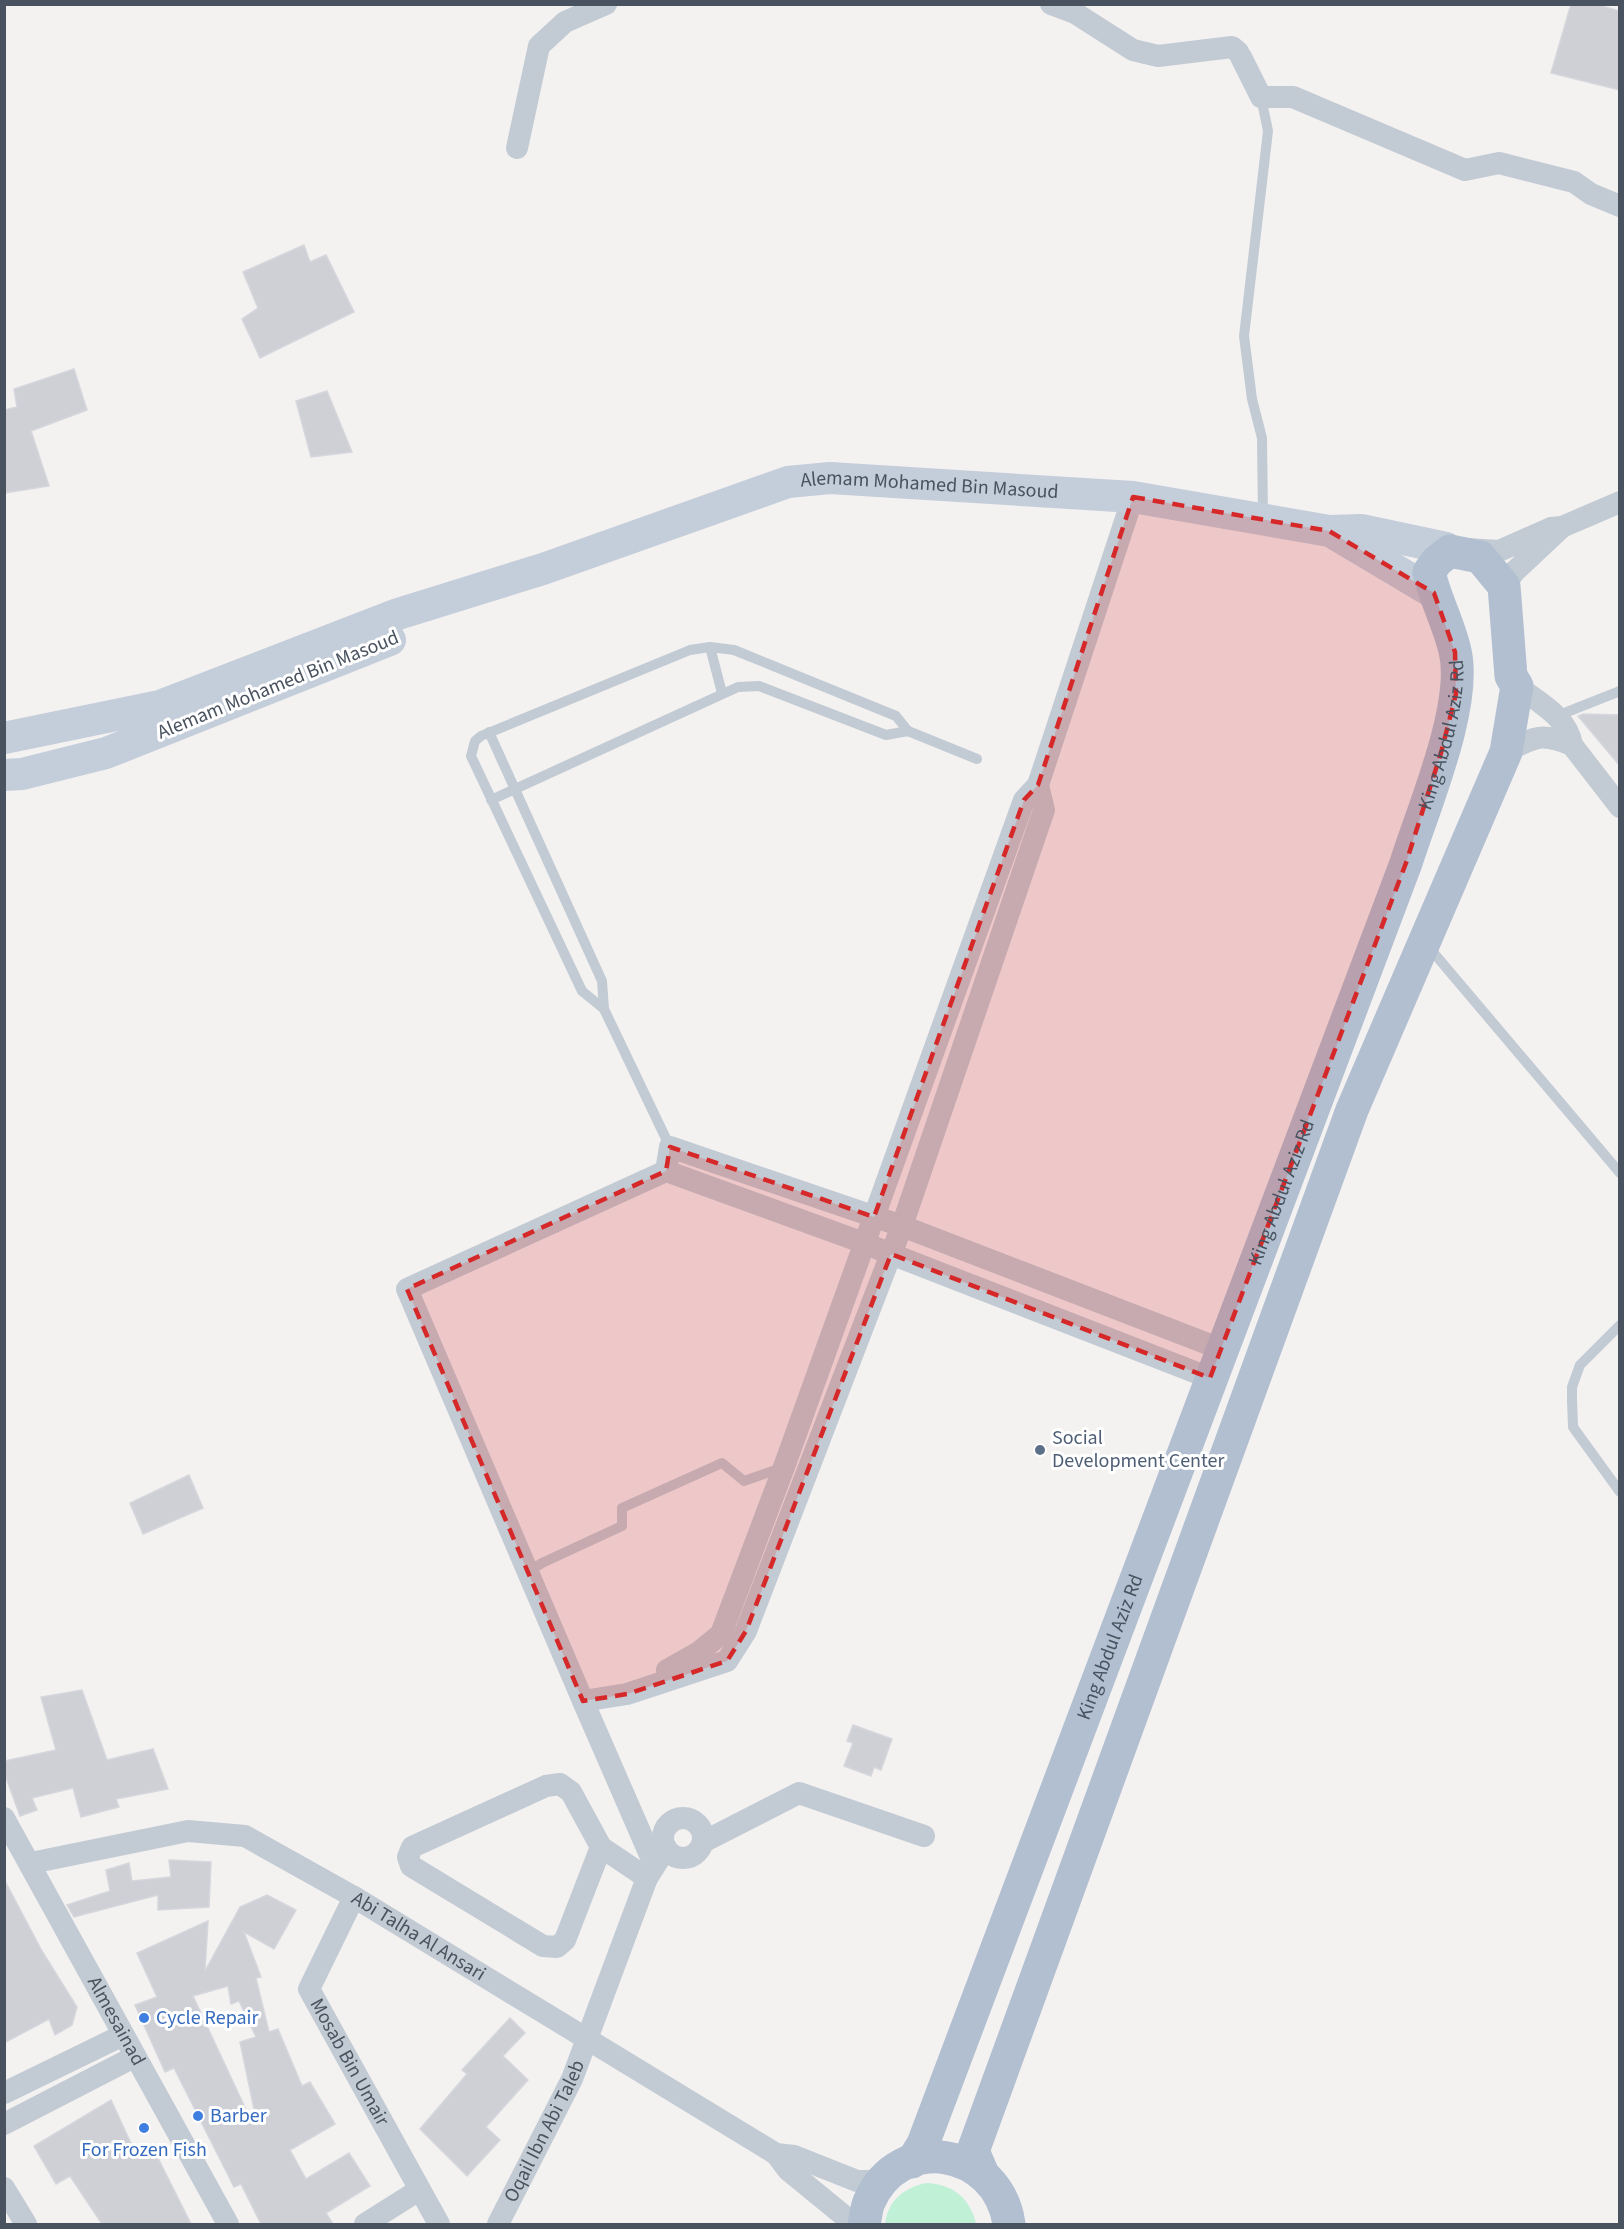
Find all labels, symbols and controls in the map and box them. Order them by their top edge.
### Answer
street label: Alemam Mohamed Bin Masoud [799,464,1059,506]
street label: Alemam Mohamed Bin Masoud [153,624,403,746]
street label: King Abdul Aziz Rd [1411,659,1471,814]
street label: King Abdul Aziz Rd [1242,1116,1322,1269]
place label: Social Development Center [1052,1424,1224,1475]
marker: Social Development Center [1033,1443,1047,1457]
street label: King Abdul Aziz Rd [1070,1570,1151,1724]
street label: Abi Talha Al Ansari [346,1885,491,1988]
street label: Almesainad [80,1971,152,2071]
street label: Mosab Bin Umair [303,1993,396,2131]
place label: Cycle Repair [156,2004,258,2032]
marker: Cycle Repair [137,2011,151,2025]
street label: Oqail Ibn Abi Taleb [497,2056,592,2207]
place label: Barber [210,2102,267,2130]
marker: Barber [191,2109,205,2123]
marker: For Frozen Fish [137,2121,151,2135]
place label: For Frozen Fish [81,2136,207,2164]

